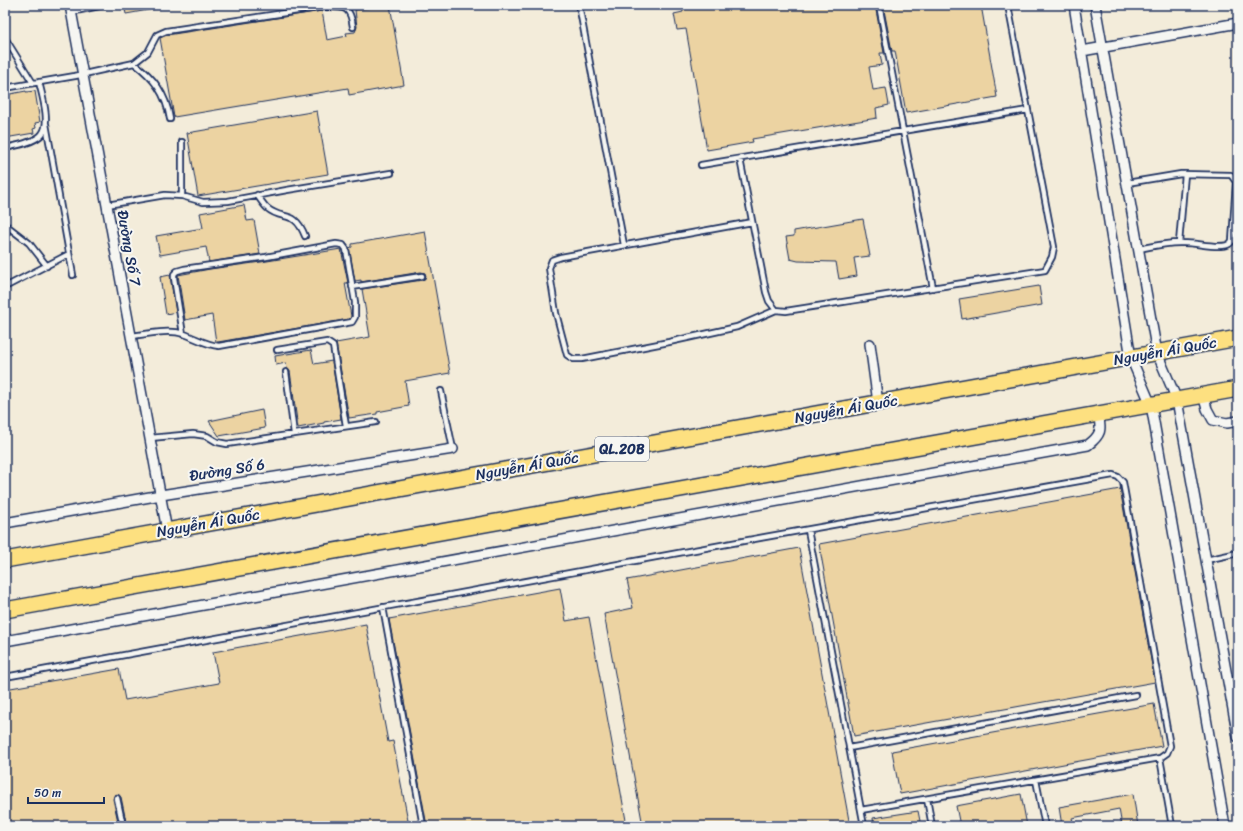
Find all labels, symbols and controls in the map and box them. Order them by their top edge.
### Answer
street label: Đường Số 7 [110,208,149,289]
street label: Nguyễn Ái Quốc [1111,329,1219,373]
street label: Nguyễn Ái Quốc [792,387,900,431]
road number: QL.20B [595,437,649,461]
street label: Nguyễn Ái Quốc [473,444,581,488]
street label: Đường Số 6 [187,451,267,489]
street label: Nguyễn Ái Quốc [154,501,262,545]
scale bar [28,779,104,805]
text: 50 m [34,782,61,804]

